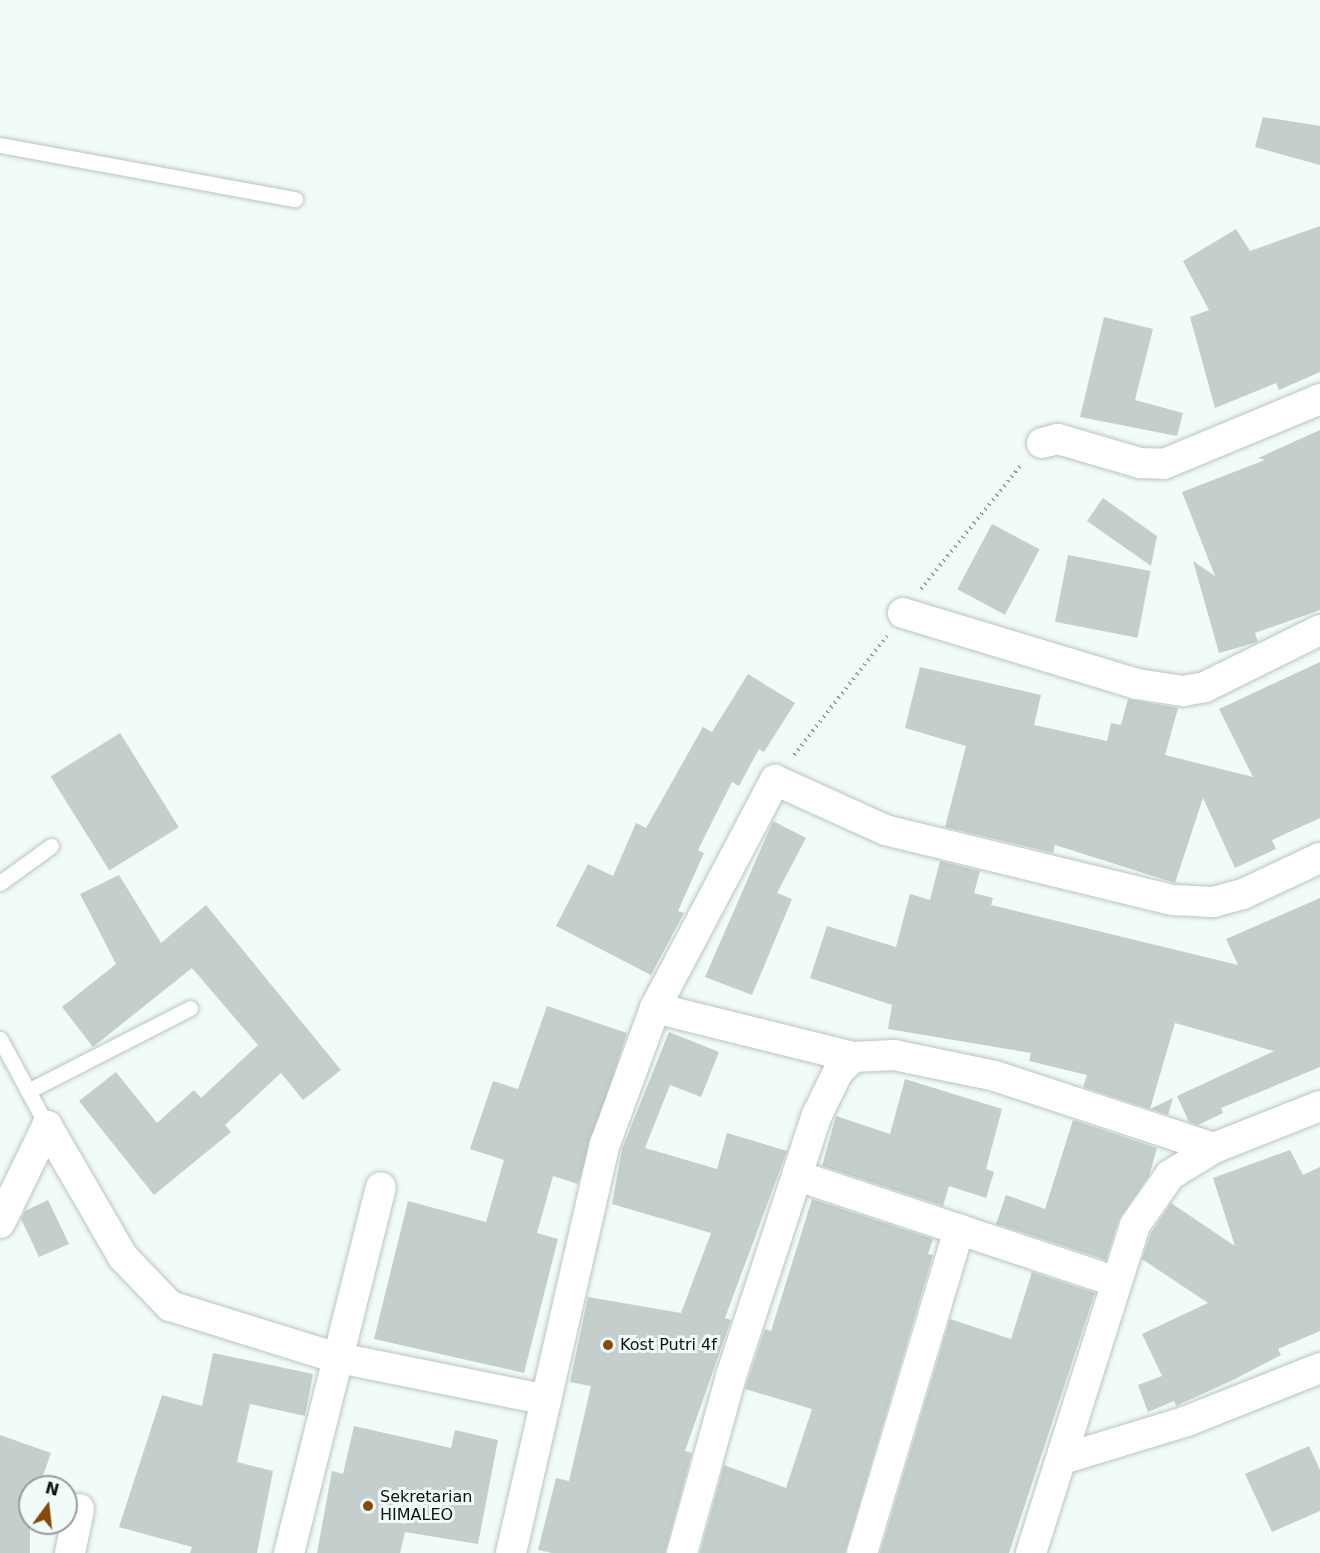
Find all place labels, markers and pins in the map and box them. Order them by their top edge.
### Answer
place label: Kost Putri 4f [620,1335,717,1355]
marker: Kost Putri 4f [601,1338,615,1352]
place label: Sekretarian HIMALEO [380,1487,472,1525]
marker: Sekretarian HIMALEO [361,1499,375,1513]

